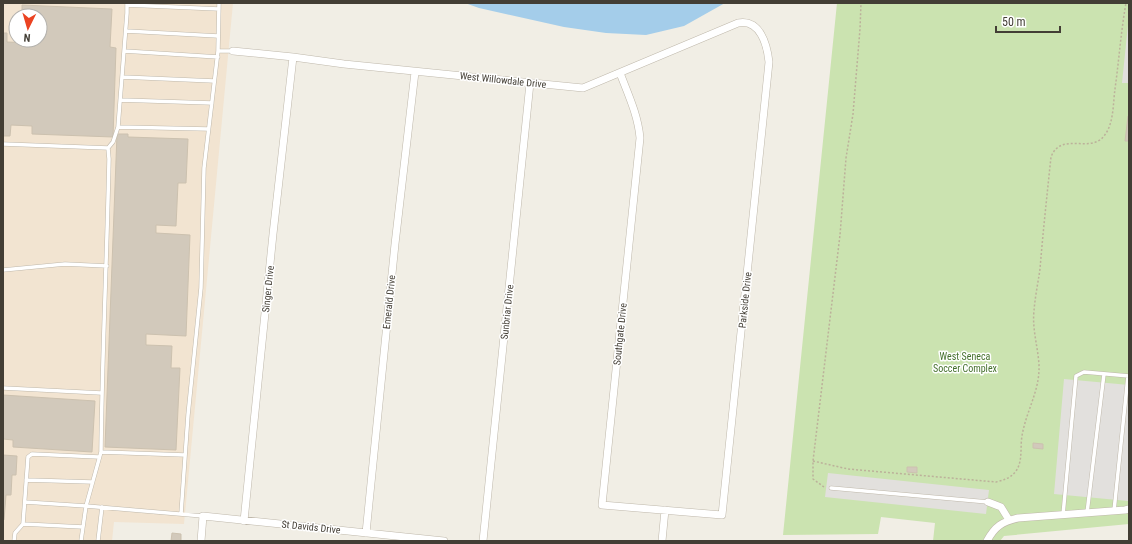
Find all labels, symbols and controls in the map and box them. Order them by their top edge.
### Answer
north arrow [8,8,48,48]
scale bar [996,8,1060,34]
text: 50 m [1002,15,1026,29]
text: N [23,31,31,44]
street label: West Willowdale Drive [459,70,547,90]
street label: Singer Drive [260,265,276,313]
street label: Parkside Drive [737,271,753,329]
street label: Emerald Drive [381,274,397,330]
street label: Sunbriar Drive [499,284,515,340]
street label: Southgate Drive [611,302,629,366]
park label: West Seneca Soccer Complex [933,351,998,374]
street label: St Davids Drive [281,518,341,536]

